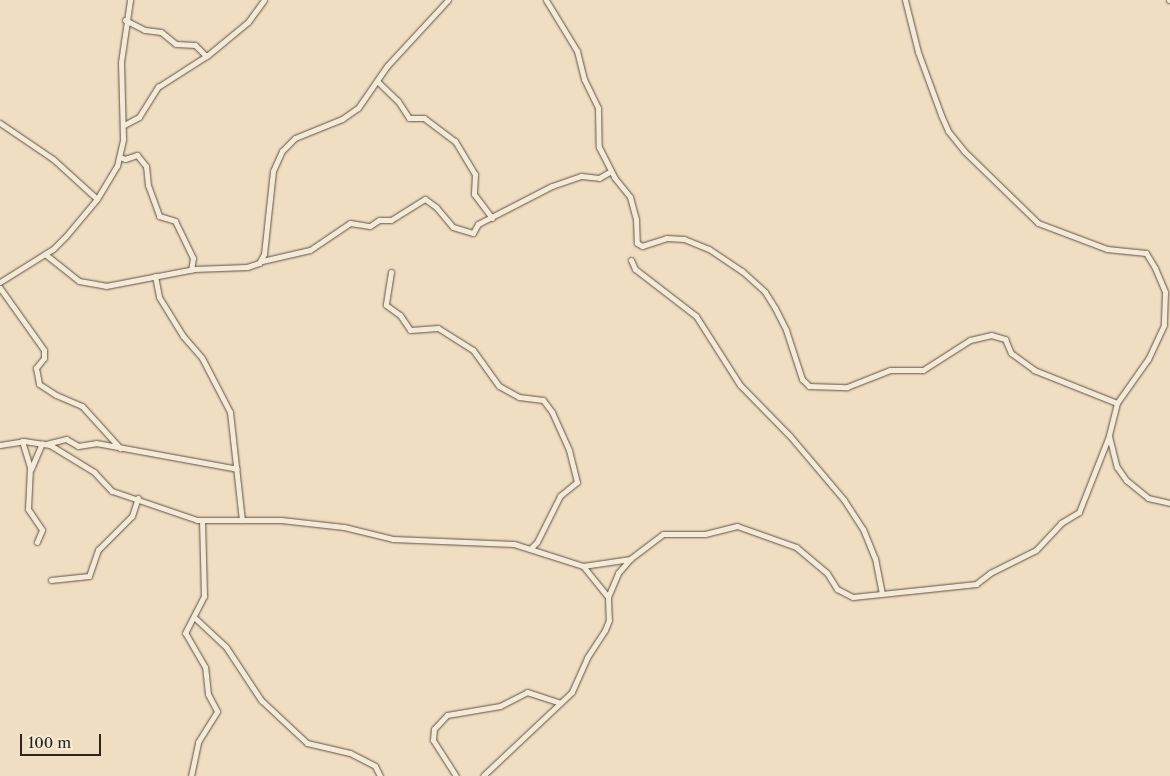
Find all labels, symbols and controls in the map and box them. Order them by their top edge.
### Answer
scale bar [22,724,104,756]
text: 100 m [28,733,71,752]

